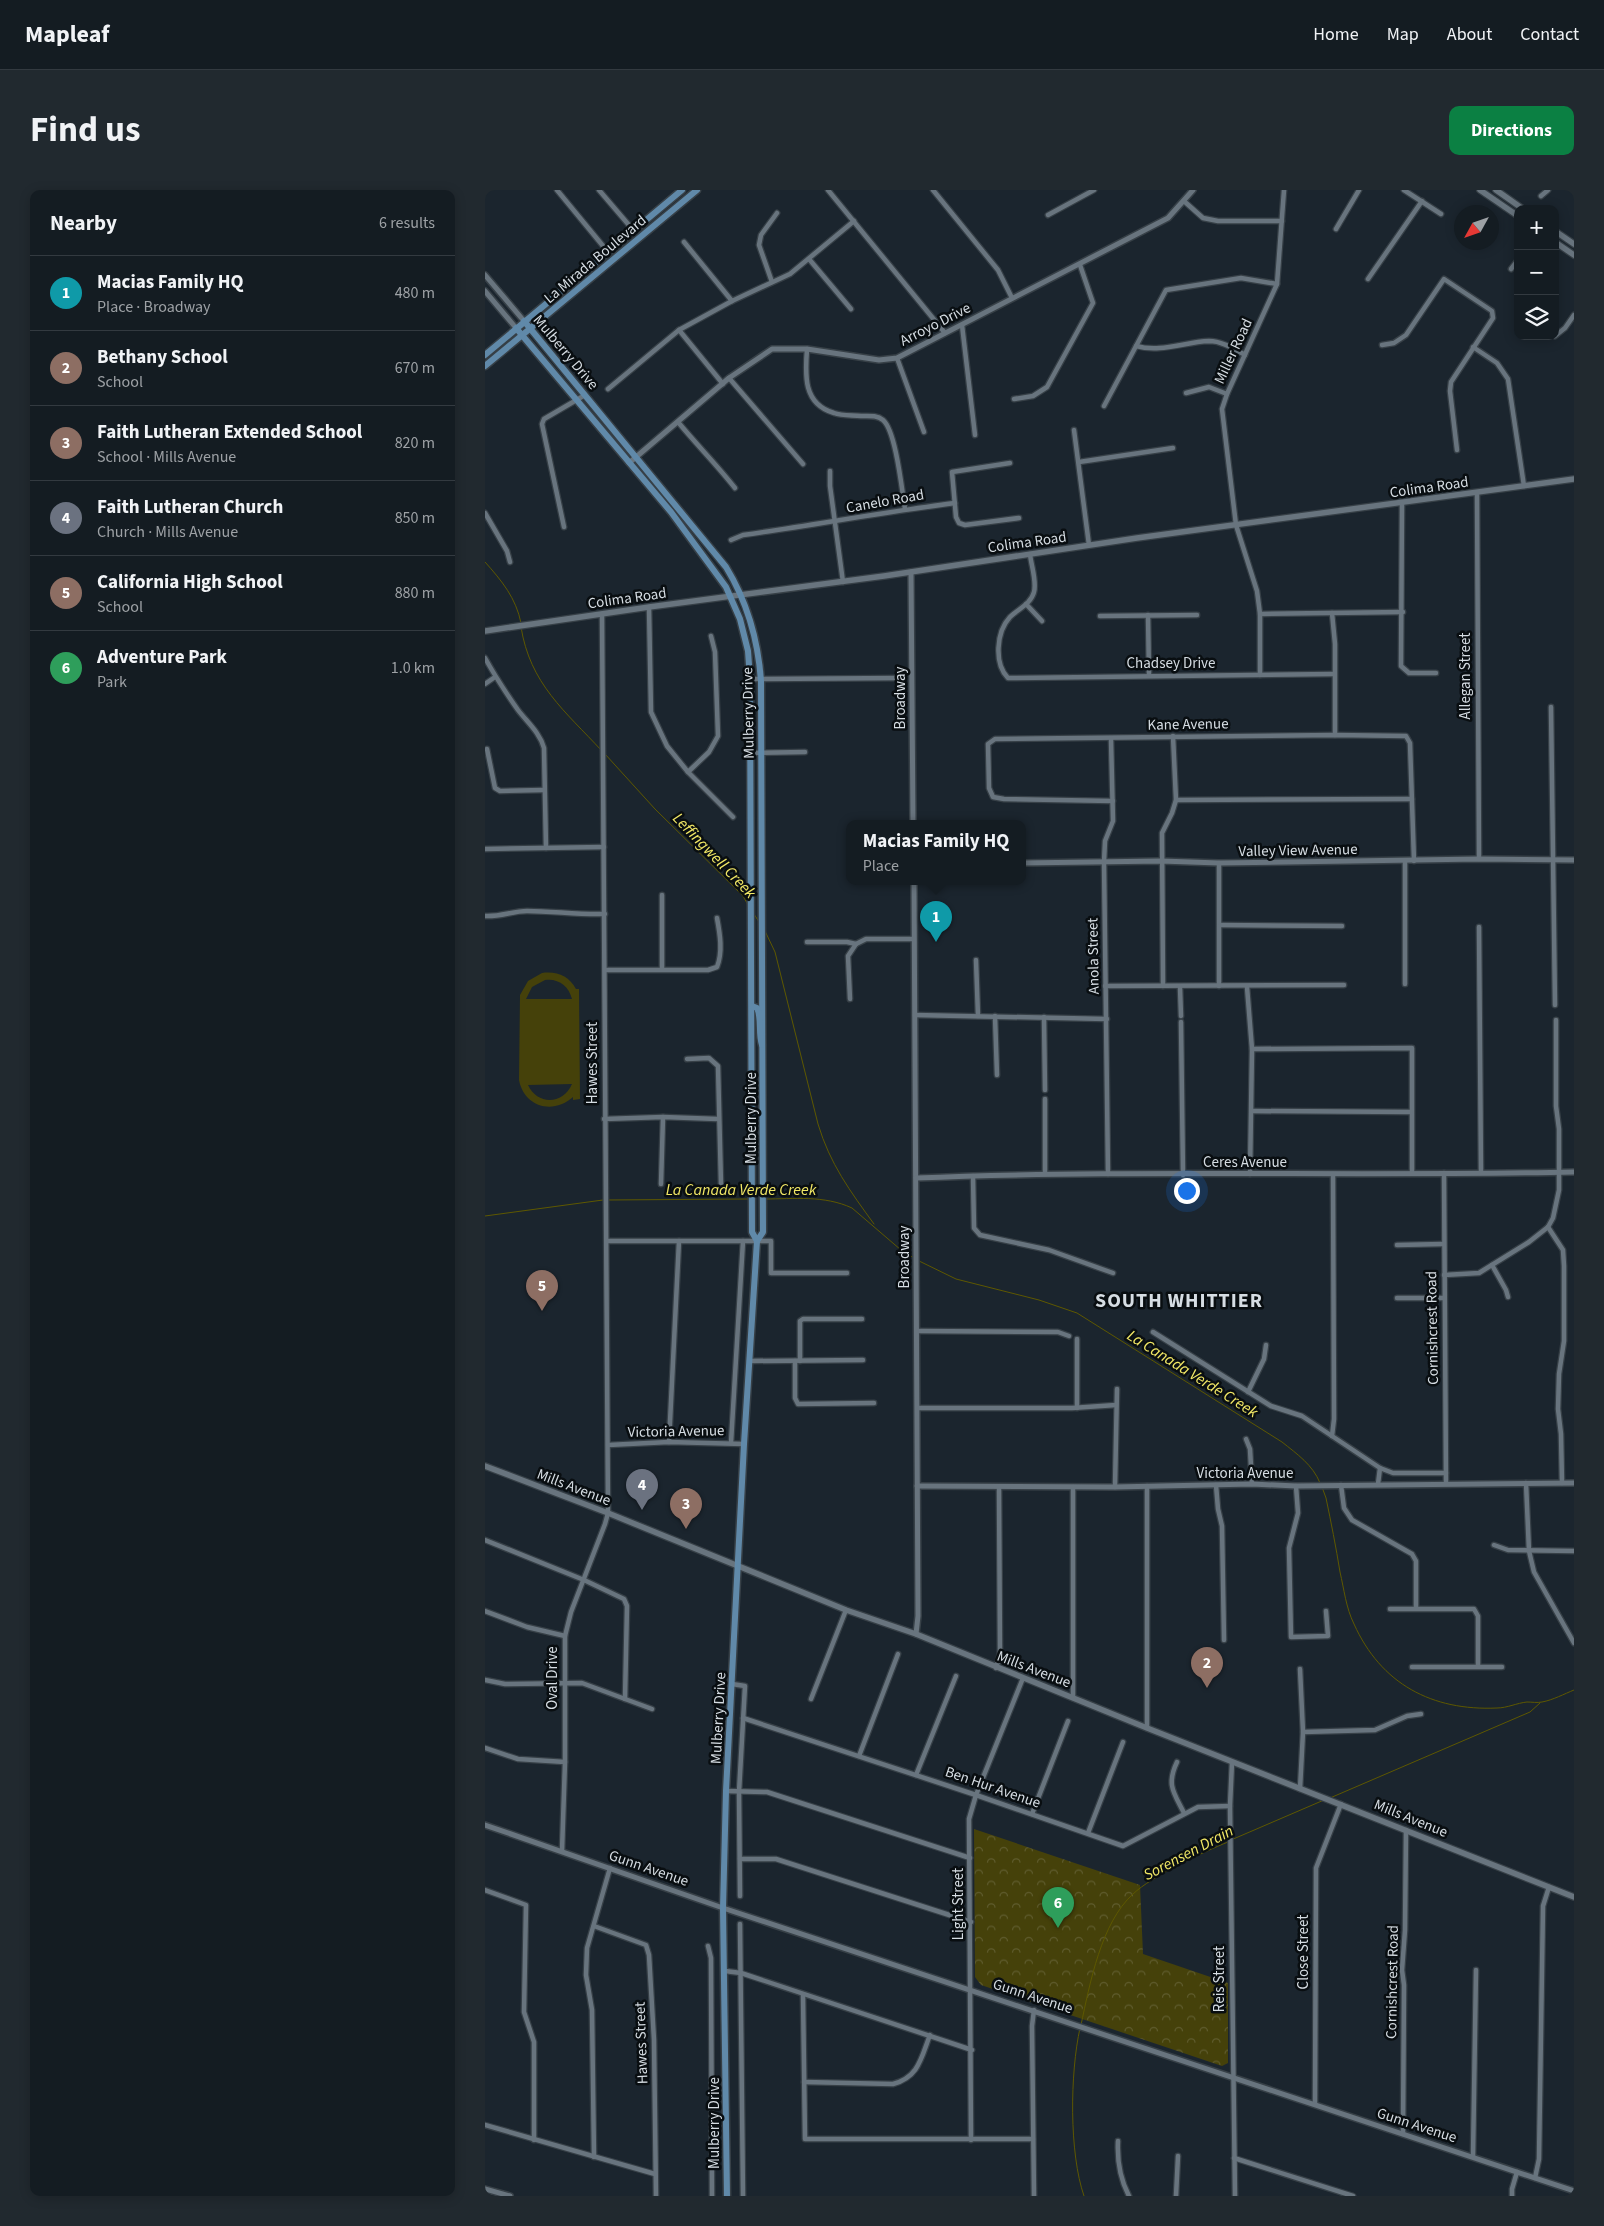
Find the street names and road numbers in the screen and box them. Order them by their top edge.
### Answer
street label: La Mirada Boulevard [540,210,651,309]
street label: Arroyo Drive [896,298,974,351]
street label: Mulberry Drive [528,310,603,394]
street label: Miller Road [1209,315,1258,387]
street label: Colima Road [1388,472,1470,503]
street label: Canelo Road [844,484,926,519]
street label: Colima Road [986,527,1068,558]
street label: Colima Road [586,583,668,614]
street label: Allegan Street [1455,633,1476,719]
street label: Chadsey Drive [1127,653,1215,674]
street label: Mulberry Drive [737,667,760,759]
street label: Broadway [890,667,911,729]
street label: Kane Avenue [1147,713,1229,736]
street label: Valley View Avenue [1238,839,1358,862]
street label: Anola Street [1082,918,1105,994]
street label: Hawes Street [582,1022,603,1104]
street label: Mulberry Drive [741,1072,762,1164]
street label: Ceres Avenue [1203,1152,1287,1173]
street label: Broadway [894,1226,915,1288]
street label: Cornishcrest Road [1421,1271,1444,1385]
street label: Victoria Avenue [627,1420,725,1443]
street label: Victoria Avenue [1197,1463,1293,1484]
street label: Mills Avenue [534,1464,614,1511]
street label: Oval Drive [542,1646,563,1710]
street label: Mills Avenue [994,1646,1074,1693]
street label: Mulberry Drive [706,1672,731,1764]
street label: Ben Hur Avenue [942,1761,1043,1814]
street label: Mills Avenue [1371,1794,1451,1843]
street label: Gunn Avenue [606,1845,692,1892]
street label: Light Street [948,1868,969,1940]
street label: Close Street [1293,1915,1314,1989]
street label: Cornishcrest Road [1381,1925,1404,2039]
street label: Reis Street [1209,1946,1230,2012]
street label: Gunn Avenue [990,1974,1076,2019]
street label: Hawes Street [630,2001,653,2085]
street label: Mulberry Drive [704,2077,725,2169]
street label: Gunn Avenue [1374,2103,1460,2148]

